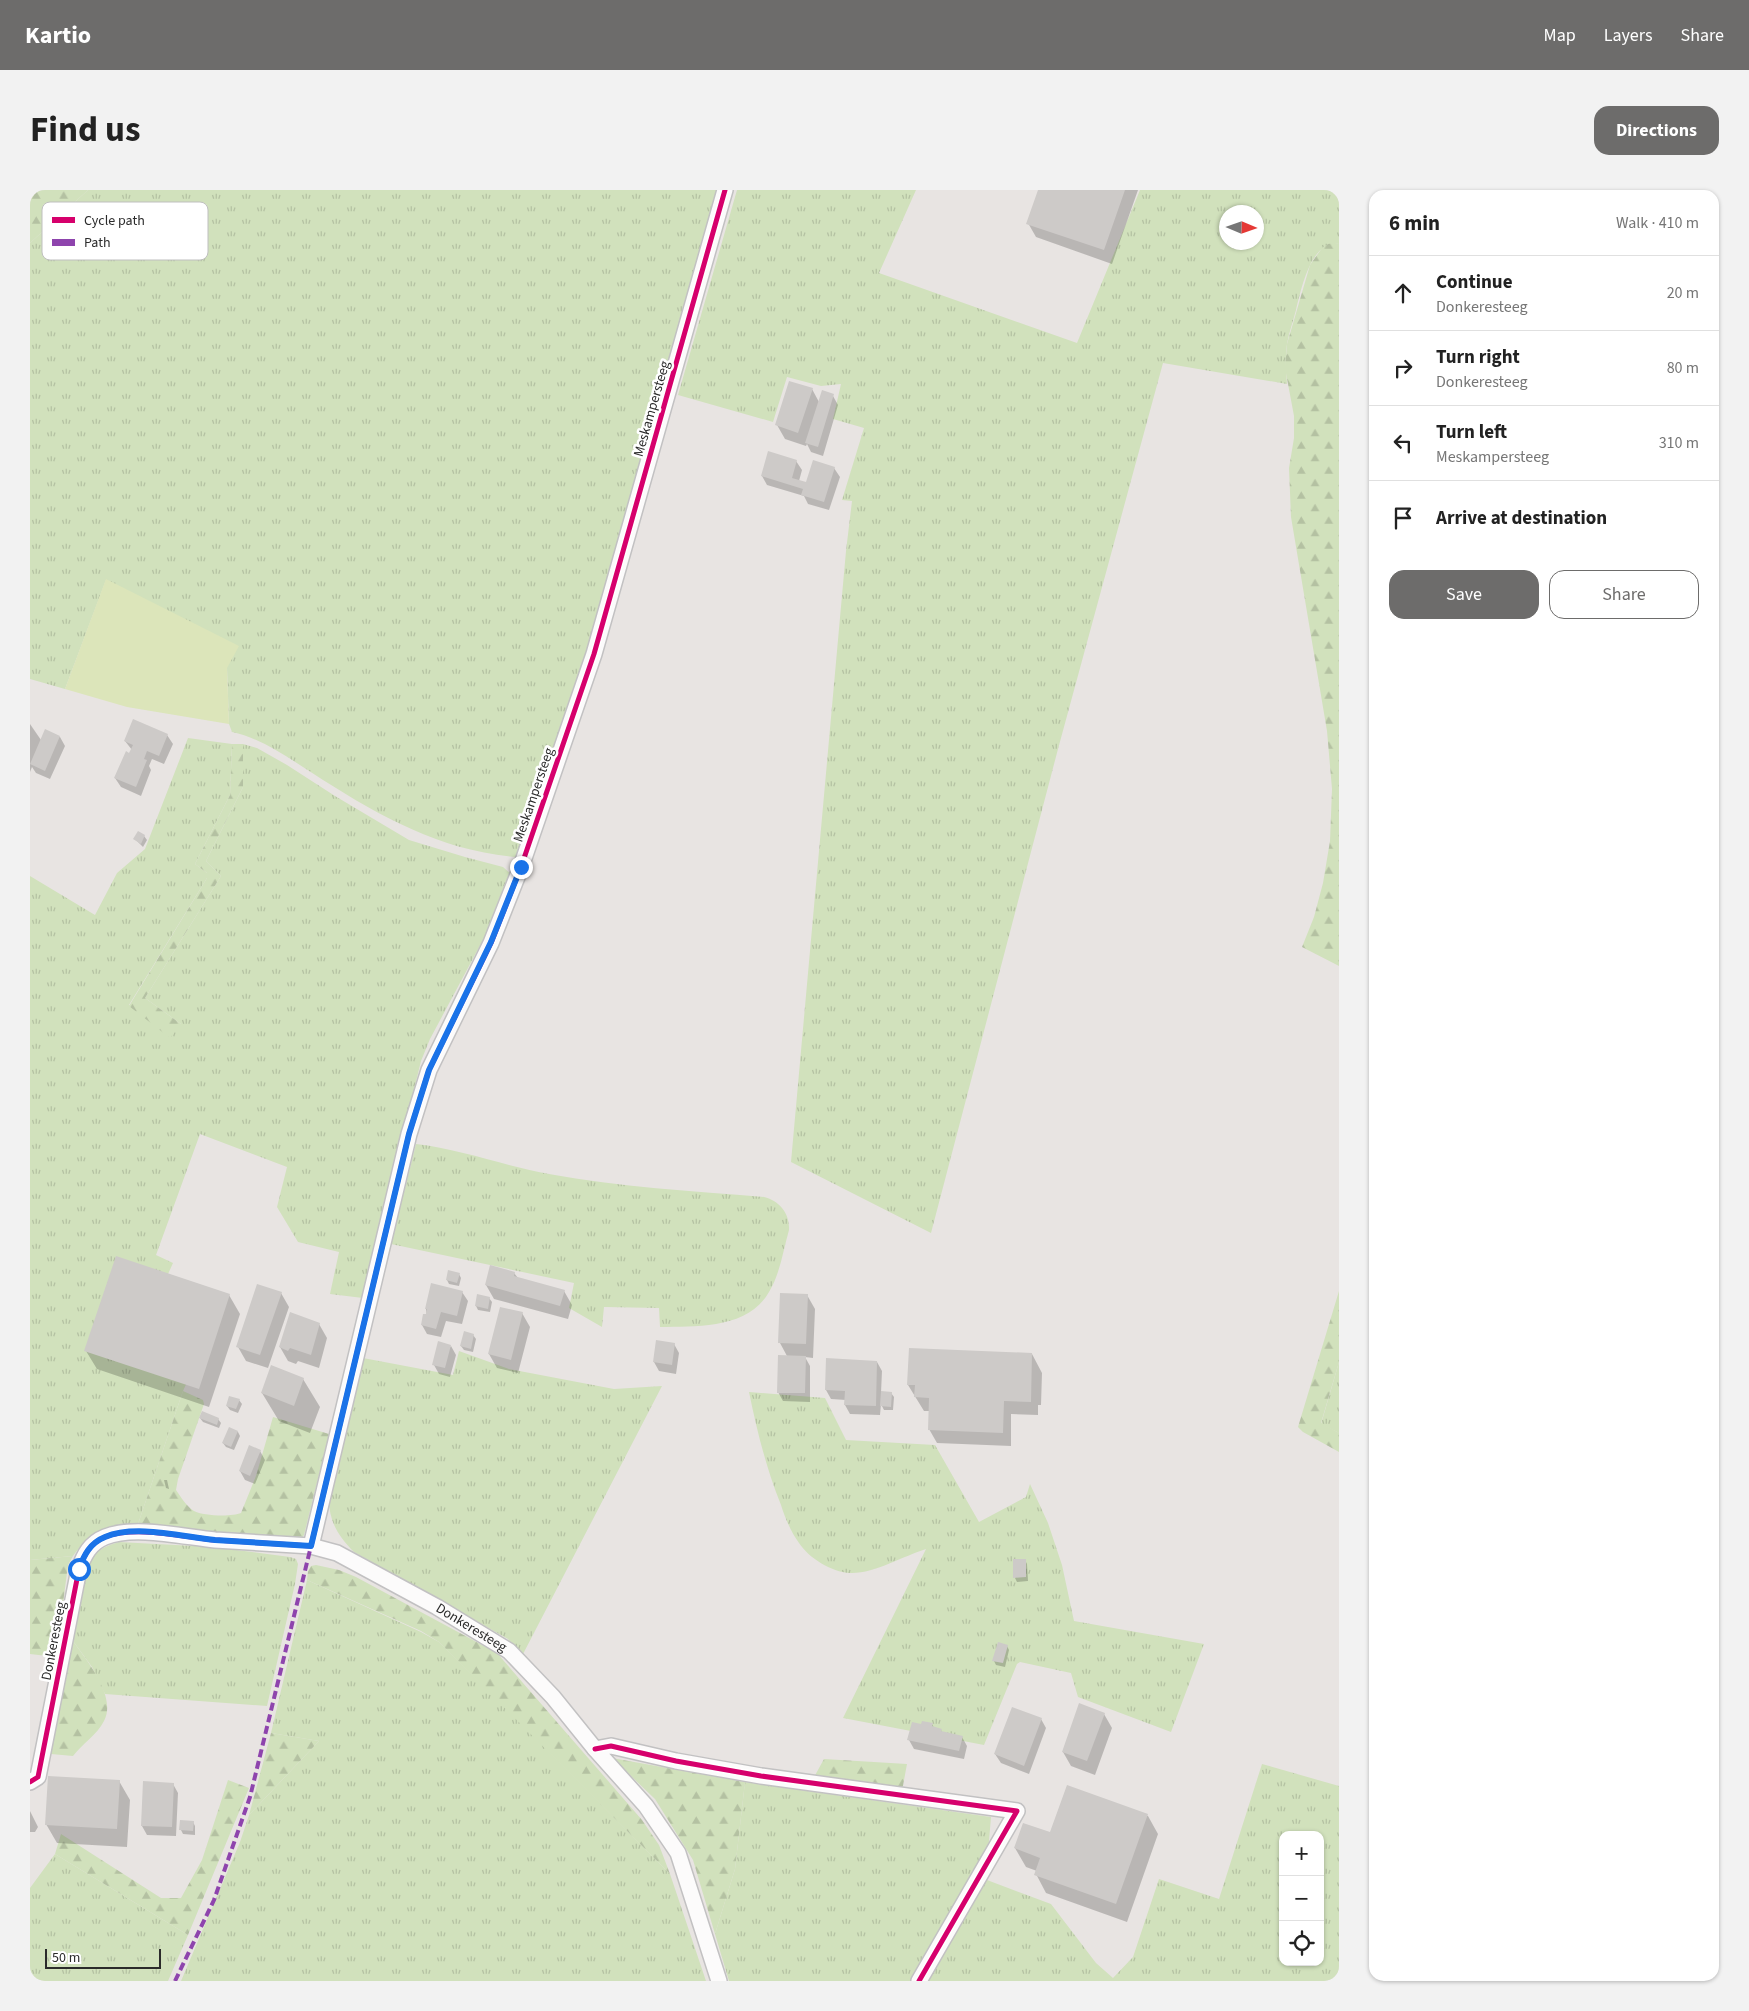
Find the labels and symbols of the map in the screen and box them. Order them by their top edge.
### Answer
legend [42,202,208,260]
north arrow [1219,205,1264,250]
text: Cycle path [84,211,145,231]
text: Path [84,233,111,253]
street label: Meskampersteeg [629,359,675,459]
street label: Meskampersteeg [508,745,560,845]
route end [510,856,533,879]
route start [68,1558,91,1581]
street label: Donkeresteeg [432,1598,511,1657]
street label: Donkeresteeg [37,1600,71,1682]
scale bar [45,1946,161,1969]

